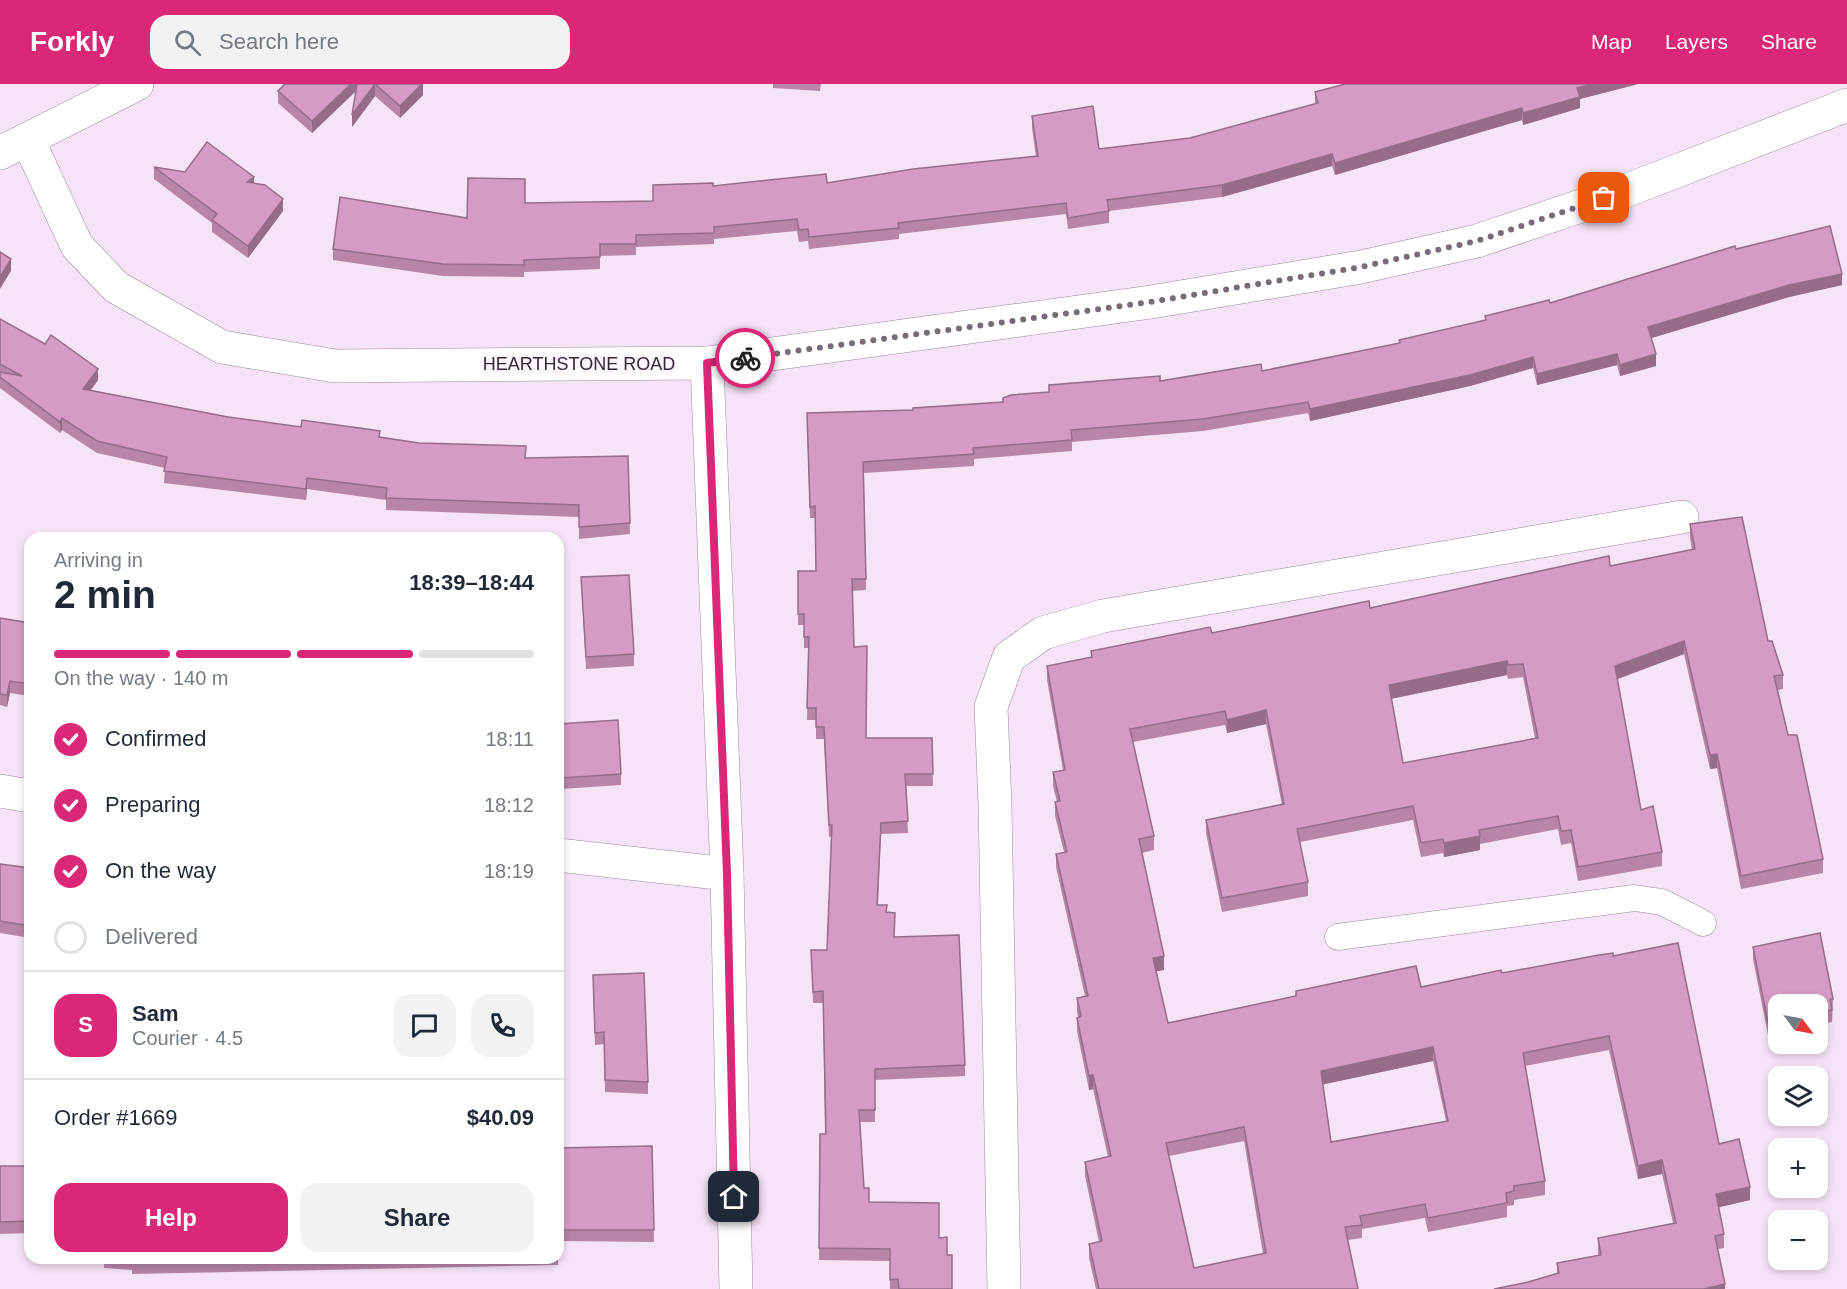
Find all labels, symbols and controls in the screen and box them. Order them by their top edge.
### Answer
search box [150,15,570,69]
text: Forkly [30,26,114,57]
icon: search [171,26,204,59]
text: Search here [219,29,339,54]
text: Map [1591,30,1632,53]
text: Layers [1665,30,1728,53]
text: Share [1761,30,1817,53]
pin [1578,172,1629,223]
icon: bag [1587,181,1620,214]
courier [715,328,775,388]
icon: bike [729,342,762,375]
street label: HEARTHSTONE ROAD [483,354,675,374]
text: Arriving in [54,549,143,571]
text: 18:39–18:44 [409,570,534,595]
text: 2 min [54,573,156,616]
text: On the way · 140 m [54,667,229,689]
icon: check [54,723,87,756]
text: Confirmed [105,726,206,751]
text: 18:11 [485,728,534,750]
icon: check [54,789,87,822]
text: Preparing [105,792,200,817]
text: 18:12 [484,794,534,816]
icon: check [54,855,87,888]
text: On the way [105,858,216,883]
text: 18:19 [484,860,534,882]
text: Delivered [105,924,198,949]
button: chat [393,994,456,1057]
button: phone [471,994,534,1057]
north arrow [1768,994,1828,1054]
map controls [1768,994,1828,1270]
text: Sam [132,1001,178,1026]
text: S [78,1012,93,1037]
text: Courier · 4.5 [132,1027,243,1049]
button: layers [1768,1066,1828,1126]
text: Order #1669 [54,1105,178,1130]
text: $40.09 [467,1105,534,1130]
button: + [1768,1138,1828,1198]
pin [708,1171,759,1222]
icon: home [717,1180,750,1213]
button: Help [54,1183,288,1252]
button: Share [300,1183,534,1252]
button: − [1768,1210,1828,1270]

